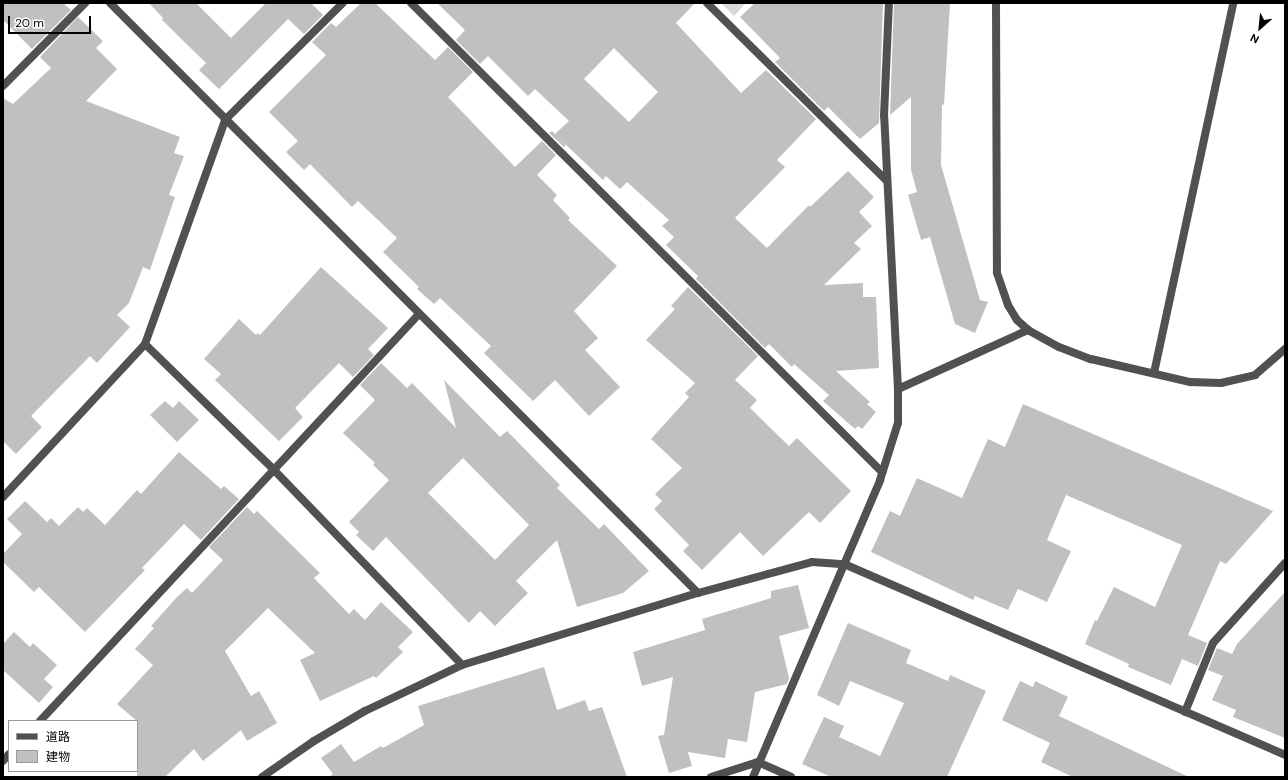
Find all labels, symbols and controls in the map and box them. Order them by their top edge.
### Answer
scale bar [10,8,93,34]
north arrow [1240,8,1280,48]
text: 20 m [15,15,44,31]
text: N [1248,31,1261,47]
legend [8,720,138,772]
text: 道路 [46,729,70,745]
text: 建物 [46,749,70,765]

